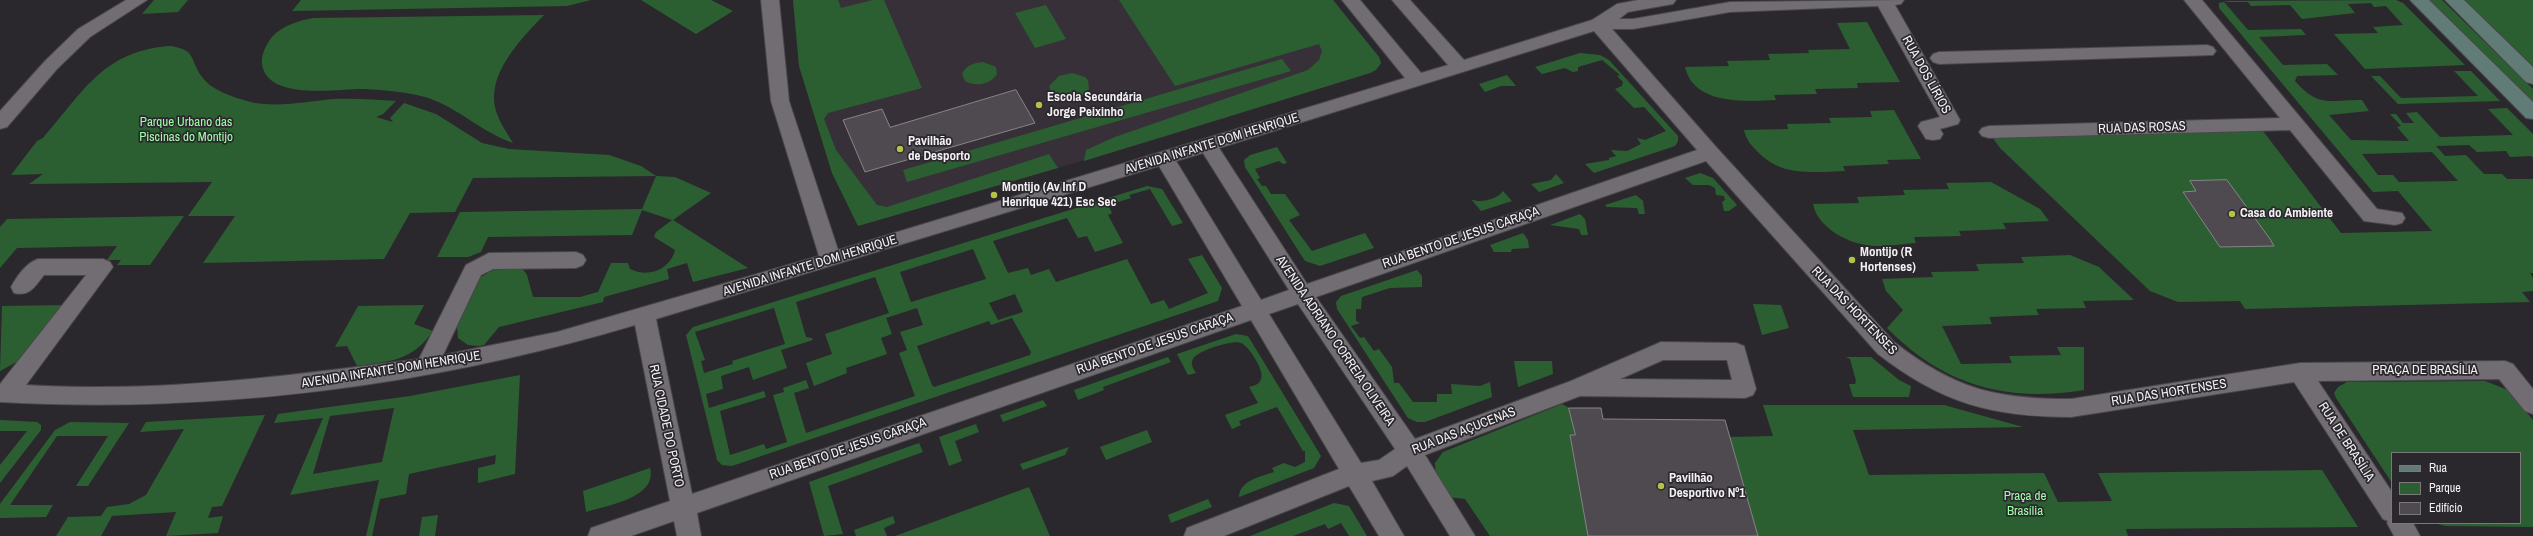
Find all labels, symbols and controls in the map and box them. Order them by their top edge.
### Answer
street label: RUA DOS LÍRIOS [1898,33,1954,117]
place label: Escola Secundária Jorge Peixinho [1047,90,1142,121]
marker: Escola Secundária Jorge Peixinho [1034,100,1044,110]
street label: AVENIDA INFANTE DOM HENRIQUE [1123,110,1301,178]
park label: Parque Urbano das Piscinas do Montijo [139,115,233,146]
street label: RUA DAS ROSAS [2098,119,2186,137]
place label: Pavilhão de Desporto [908,134,970,165]
marker: Pavilhão de Desporto [895,144,905,154]
place label: Montijo (Av Inf D Henrique 421) Esc Sec [1002,180,1116,211]
marker: Montijo (Av Inf D Henrique 421) Esc Sec [989,190,999,200]
street label: RUA BENTO DE JESUS CARAÇA [1381,204,1541,272]
place label: Casa do Ambiente [2240,206,2333,222]
marker: Casa do Ambiente [2227,209,2237,219]
street label: AVENIDA INFANTE DOM HENRIQUE [721,232,899,300]
place label: Montijo (R Hortenses) [1860,245,1916,276]
street label: AVENIDA ADRIANO CORREIA OLIVEIRA [1272,253,1398,429]
marker: Montijo (R Hortenses) [1847,255,1857,265]
street label: RUA DAS HORTENSES [1808,264,1900,358]
street label: RUA BENTO DE JESUS CARAÇA [1075,310,1235,378]
street label: AVENIDA INFANTE DOM HENRIQUE [300,348,482,392]
street label: RUA CIDADE DO PORTO [645,363,687,489]
street label: PRAÇA DE BRASÍLIA [2372,363,2478,379]
street label: RUA DAS HORTENSES [2110,376,2228,410]
street label: RUA DE BRASÍLIA [2315,399,2377,485]
street label: RUA DAS AÇUCENAS [1410,404,1518,458]
street label: RUA BENTO DE JESUS CARAÇA [768,415,928,483]
legend [2391,452,2521,524]
text: Rua [2429,460,2447,476]
place label: Pavilhão Desportivo Nº1 [1669,471,1745,502]
text: Parque [2429,480,2461,496]
marker: Pavilhão Desportivo Nº1 [1656,481,1666,491]
park label: Praça de Brasília [2004,489,2046,520]
text: Edifício [2429,500,2462,516]

